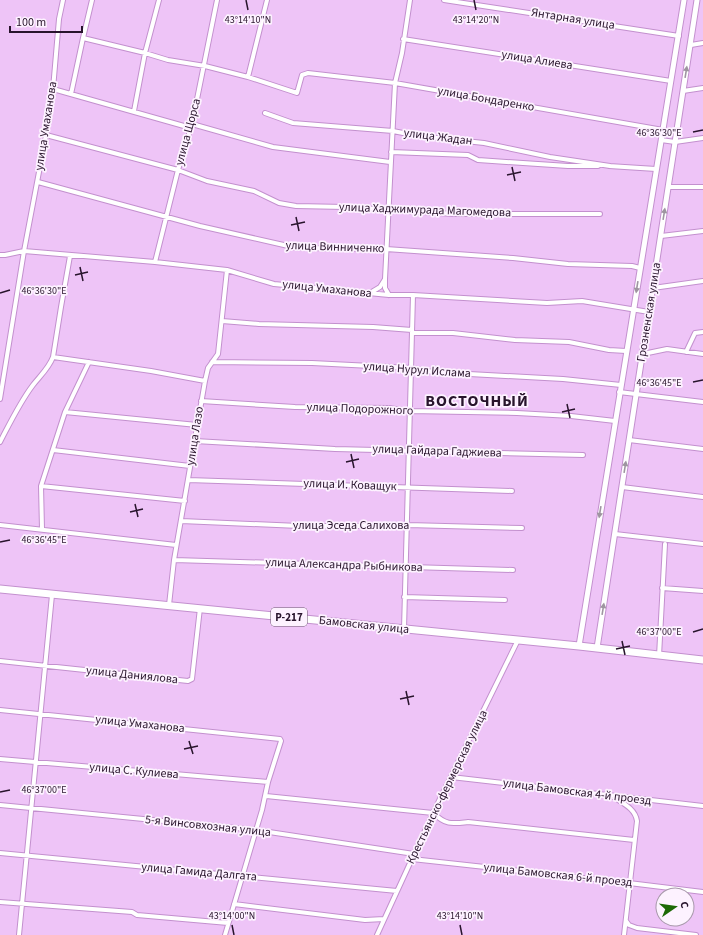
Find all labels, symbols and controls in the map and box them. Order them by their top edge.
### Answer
street label: Янтарная улица [530,4,616,34]
scale bar [10,8,82,34]
text: 43°14'10"N [225,13,271,27]
text: 43°14'20"N [453,13,499,27]
text: 100 m [16,14,46,31]
street label: улица Алиева [500,46,574,74]
one-way arrow [683,66,689,78]
street label: улица Умаханова [31,80,61,172]
street label: улица Бондаренко [436,82,536,116]
street label: улица Щорса [171,96,205,168]
street label: улица Жадан [403,124,473,150]
text: 46°36'30"E [636,126,682,140]
street label: улица Хаджимурада Магомедова [339,198,511,222]
one-way arrow [661,208,667,220]
street label: улица Винниченко [285,237,385,257]
street label: Грозненская улица [633,261,665,363]
street label: улица Умаханова [281,276,373,302]
one-way arrow [633,281,639,293]
text: 46°36'30"E [21,284,67,298]
street label: улица Нурул Ислама [363,358,471,382]
text: 46°36'45"E [636,376,682,390]
district label: ВОСТОЧНЫЙ [425,390,529,412]
street label: улица Подорожного [306,399,414,419]
street label: улица Лазо [182,405,208,467]
street label: улица Гайдара Гаджиева [372,440,502,462]
one-way arrow [622,461,628,473]
street label: улица И. Коващук [303,475,397,495]
one-way arrow [597,506,603,518]
street label: улица Эседа Салихова [293,517,409,534]
text: 46°36'45"E [21,533,67,547]
street label: улица Александра Рыбникова [265,554,423,576]
one-way arrow [600,603,606,615]
road number: Р-217 [271,608,307,626]
street label: Бамовская улица [318,612,410,638]
text: 46°37'00"E [636,625,682,639]
street label: улица Даниялова [85,662,179,688]
street label: Крестьянско-фермерская улица [402,707,492,867]
street label: улица Умаханова [94,711,186,737]
street label: улица С. Кулиева [89,759,179,783]
street label: улица Бамовская 4-й проезд [502,774,653,810]
text: 46°37'00"E [21,783,67,797]
street label: 5-я Винсовхозная улица [144,811,272,841]
street label: улица Гамида Далгата [141,858,257,886]
street label: улица Бамовская 6-й проезд [483,859,634,891]
north arrow [655,887,695,927]
text: С [676,900,692,910]
text: 43°14'00"N [209,909,255,923]
text: 43°14'10"N [437,909,483,923]

